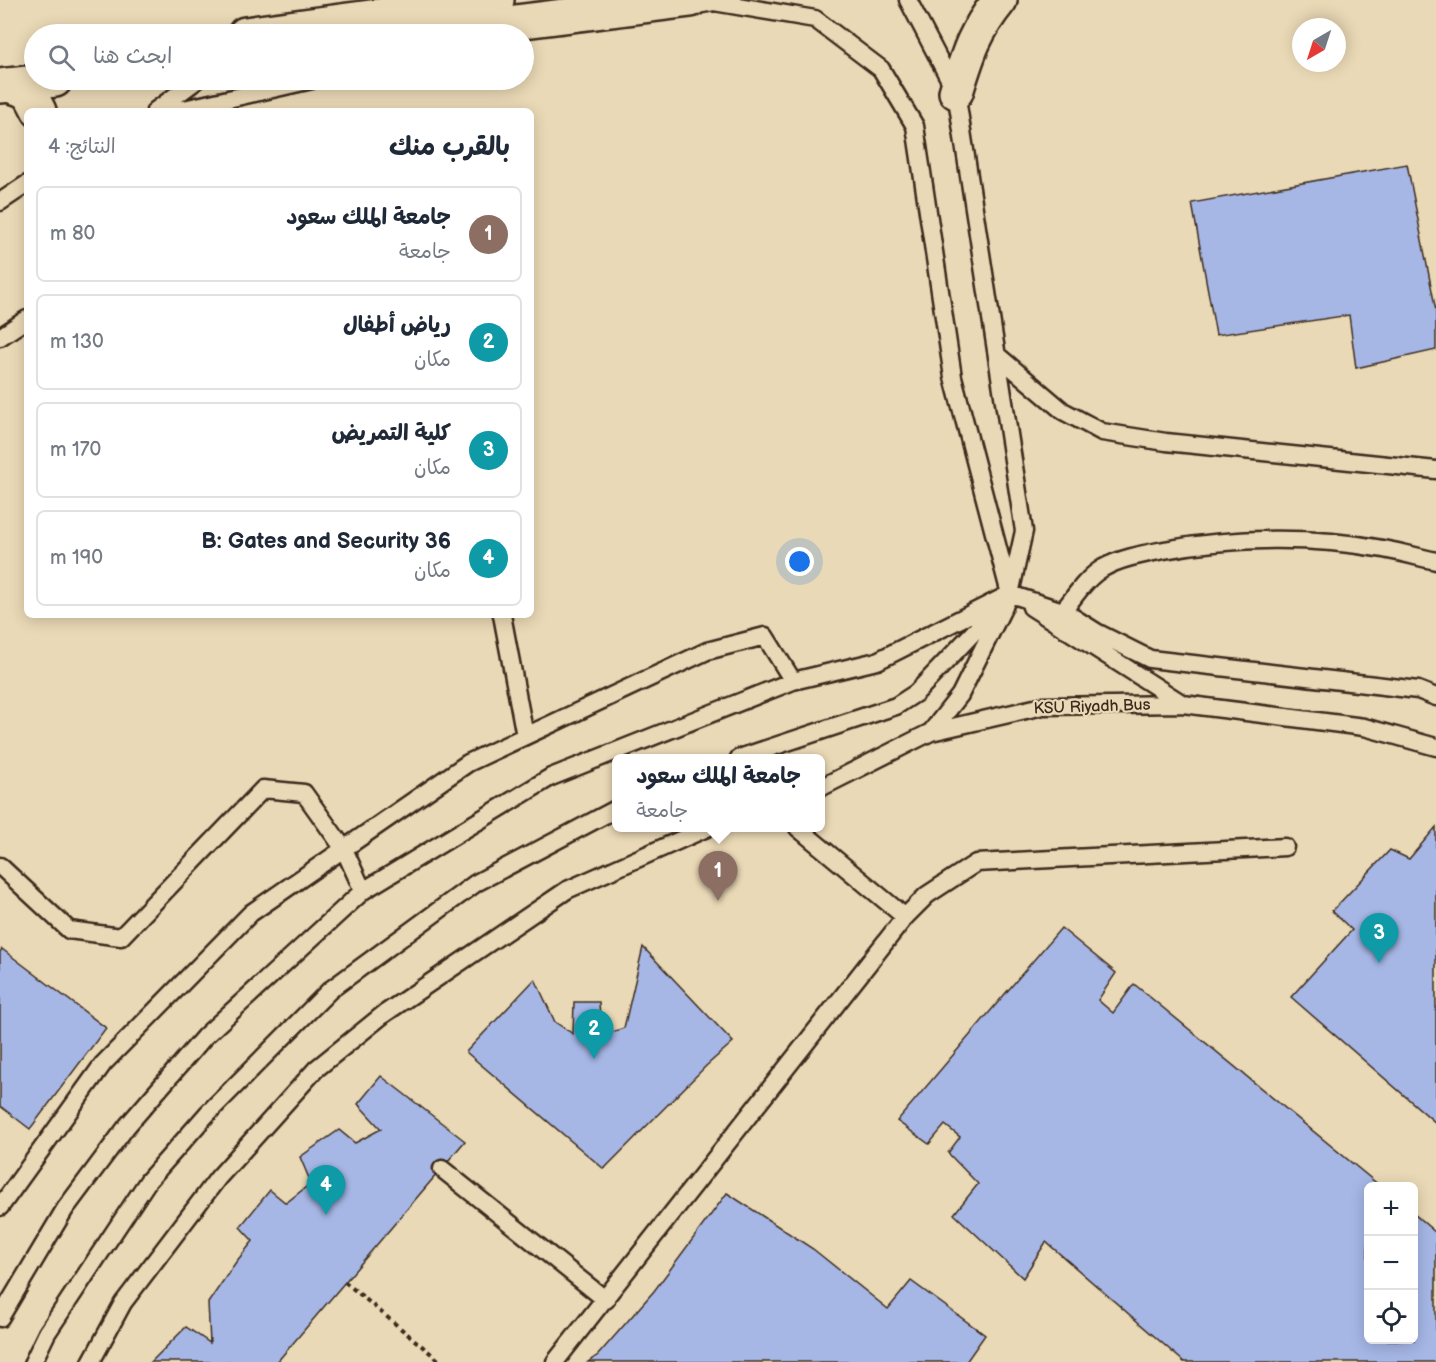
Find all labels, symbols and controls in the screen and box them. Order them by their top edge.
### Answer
north arrow [1292,18,1346,72]
search box [24,24,534,90]
icon: search [45,41,78,74]
text: ابحث هنا [93,43,173,70]
text: بالقرب منك [389,132,510,163]
text: النتائج: 4 [48,135,116,159]
text: جامعة الملك سعود [286,204,451,231]
text: 80 m [50,222,95,246]
text: 1 [484,222,493,246]
text: جامعة [399,240,451,264]
text: رياض أطفال [343,312,451,339]
text: 130 m [50,330,104,354]
text: 2 [483,330,495,354]
text: مكان [414,348,451,372]
text: كلية التمريض [331,420,451,447]
text: 170 m [50,438,101,462]
text: 3 [483,438,494,462]
text: مكان [414,456,451,480]
text: 36 B: Gates and Security [201,528,451,555]
text: 190 m [50,546,103,570]
text: 4 [483,546,494,570]
your location [785,547,814,576]
text: مكان [414,559,451,583]
street label: KSU Riyadh Bus [1033,695,1151,719]
popup [612,754,825,832]
text: جامعة الملك سعود [636,763,801,790]
text: جامعة [636,799,688,823]
pin: 1 [698,852,738,901]
pin: 3 [1360,914,1398,963]
pin: 2 [574,1010,614,1059]
pin: 4 [306,1166,346,1215]
map controls [1364,1182,1418,1344]
button: + [1364,1182,1418,1236]
button: − [1364,1236,1418,1290]
button: locate [1364,1290,1418,1344]

